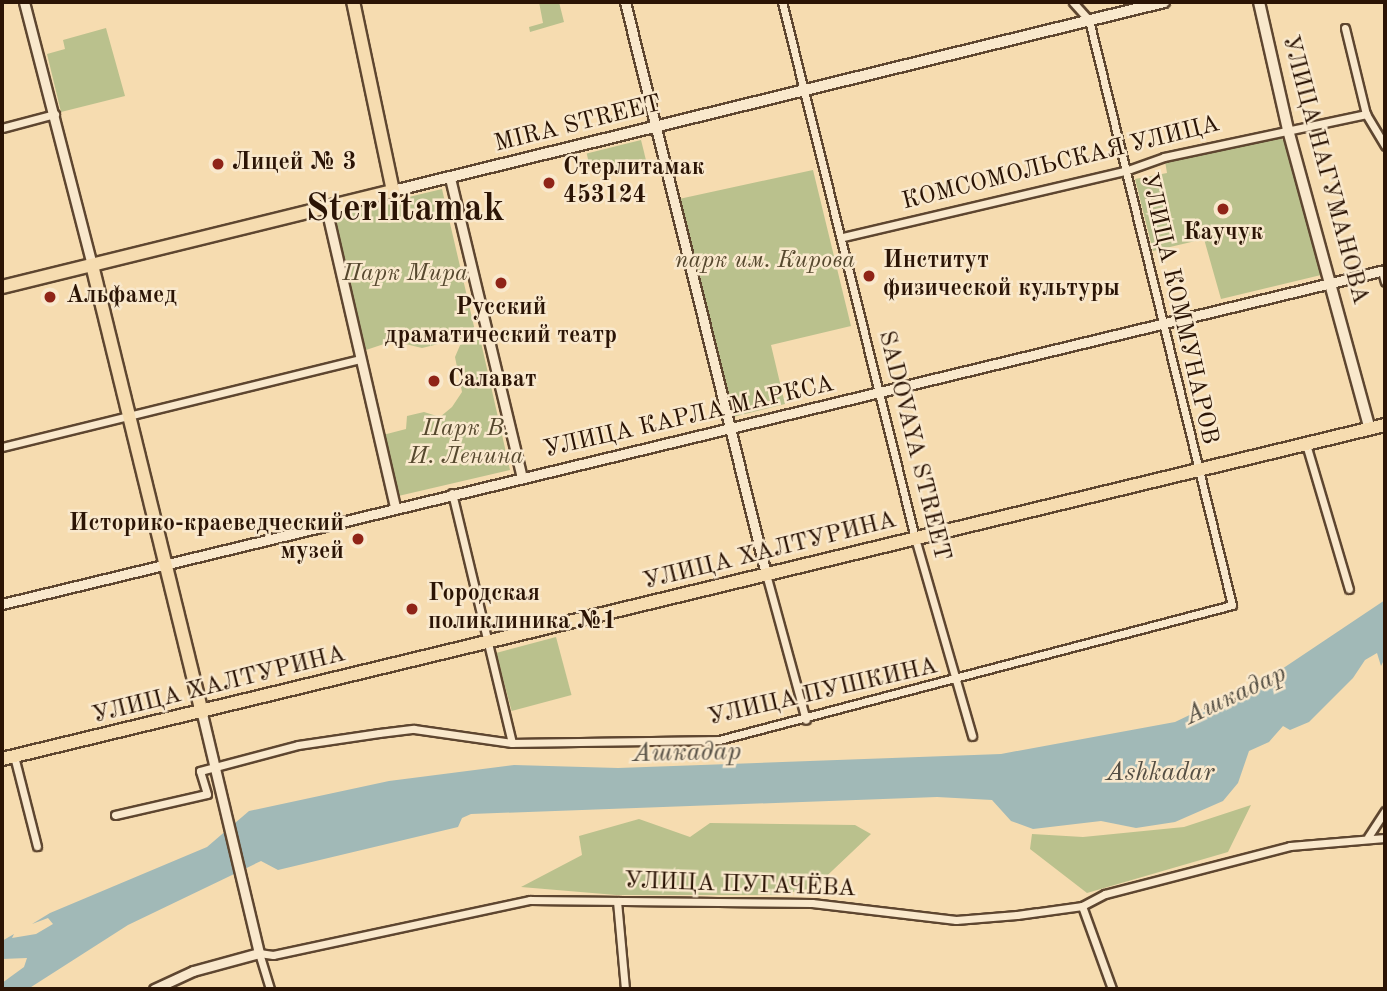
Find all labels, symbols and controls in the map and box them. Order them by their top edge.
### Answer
street label: УЛИЦА НАГУМАНОВА [1274,32,1374,308]
street label: MIRA STREET [491,90,665,160]
street label: КОМСОМОЛЬСКАЯ УЛИЦА [899,111,1223,217]
place label: Лицей № 3 [232,150,357,178]
place label: Стерлитамак 453124 [563,155,704,211]
marker: Лицей № 3 [210,156,226,172]
street label: УЛИЦА КОММУНАРОВ [1133,170,1223,448]
marker: Стерлитамак 453124 [541,175,557,191]
district label: Sterlitamak [306,188,504,234]
marker: Каучук [1215,201,1231,217]
place label: Каучук [1183,220,1263,248]
park label: парк им. Кирова [675,248,855,276]
place label: Институт физической культуры [883,248,1120,304]
park label: Парк Мира [342,261,468,289]
marker: Институт физической культуры [861,268,877,284]
marker: Русский драматический театр [493,275,509,291]
place label: Альфамед [66,283,177,311]
marker: Альфамед [40,287,60,307]
place label: Русский драматический театр [385,295,617,351]
street label: SADOVAYA STREET [870,328,956,564]
place label: Салават [448,367,537,395]
street label: УЛИЦА КАРЛА МАРКСА [541,371,837,465]
marker: Салават [426,373,442,389]
park label: Парк В. И. Ленина [409,416,523,472]
street label: УЛИЦА ХАЛТУРИНА [640,507,900,597]
place label: Историко-краеведческий музей [69,511,344,567]
marker: Историко-краеведческий музей [350,531,366,547]
place label: Городская поликлиника №1 [428,581,617,637]
marker: Городская поликлиника №1 [402,599,422,619]
street label: УЛИЦА ХАЛТУРИНА [89,641,349,731]
street label: УЛИЦА ПУШКИНА [705,653,941,733]
water label: Ашкадар [1180,659,1292,733]
water label: Ашкадар [632,737,742,771]
water label: Ashkadar [1106,758,1214,790]
street label: УЛИЦА ПУГАЧЁВА [624,868,856,904]

